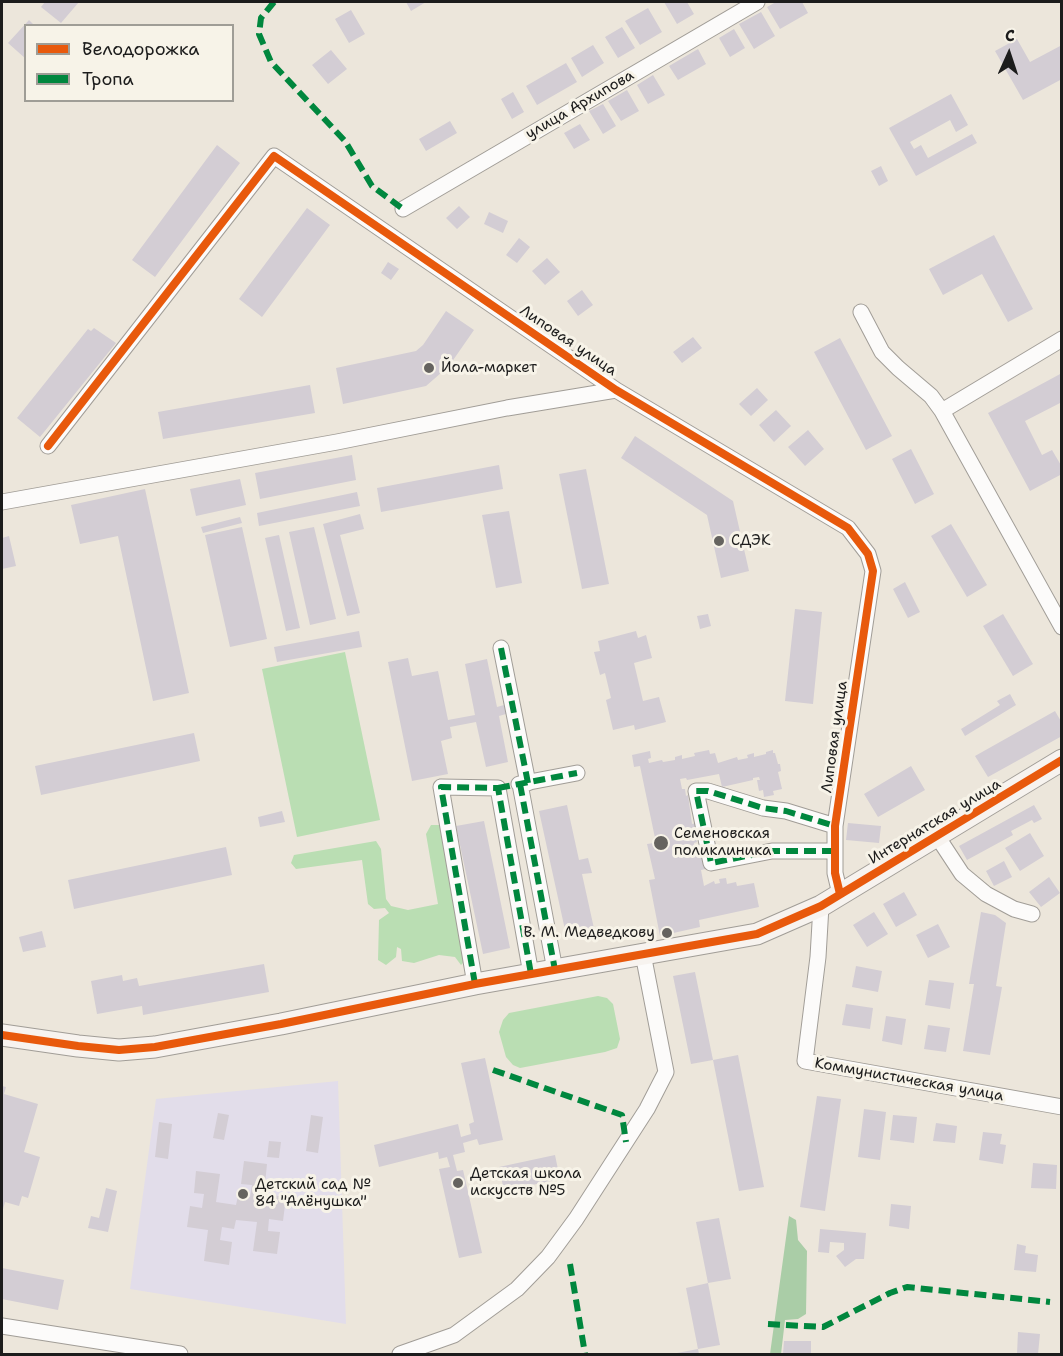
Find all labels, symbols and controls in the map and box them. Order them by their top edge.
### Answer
legend [24,24,234,102]
north arrow [979,24,1039,84]
text: С [1005,25,1015,46]
text: Велодорожка [82,37,200,61]
text: Тропа [82,67,134,91]
street label: улица Архипова [523,67,637,143]
street label: Липовая улица [516,302,620,380]
place label: Йола-маркет [441,359,537,377]
marker: Йола-маркет [422,361,436,375]
place label: СДЭК [731,532,771,550]
marker: СДЭК [712,534,726,548]
street label: Липовая улица [818,680,852,794]
street label: Интернатская улица [866,775,1004,869]
place label: Семеновская поликлиника [674,825,771,860]
marker: Семеновская поликлиника [652,834,670,852]
place label: В. М. Медведкову [524,924,655,942]
marker: В. М. Медведкову [660,926,674,940]
street label: Коммунистическая улица [813,1054,1005,1106]
place label: Детская школа искусств №5 [470,1165,581,1200]
place label: Детский сад № 84 "Алёнушка" [255,1176,371,1211]
marker: Детская школа искусств №5 [451,1176,465,1190]
marker: Детский сад № 84 "Алёнушка" [236,1187,250,1201]

